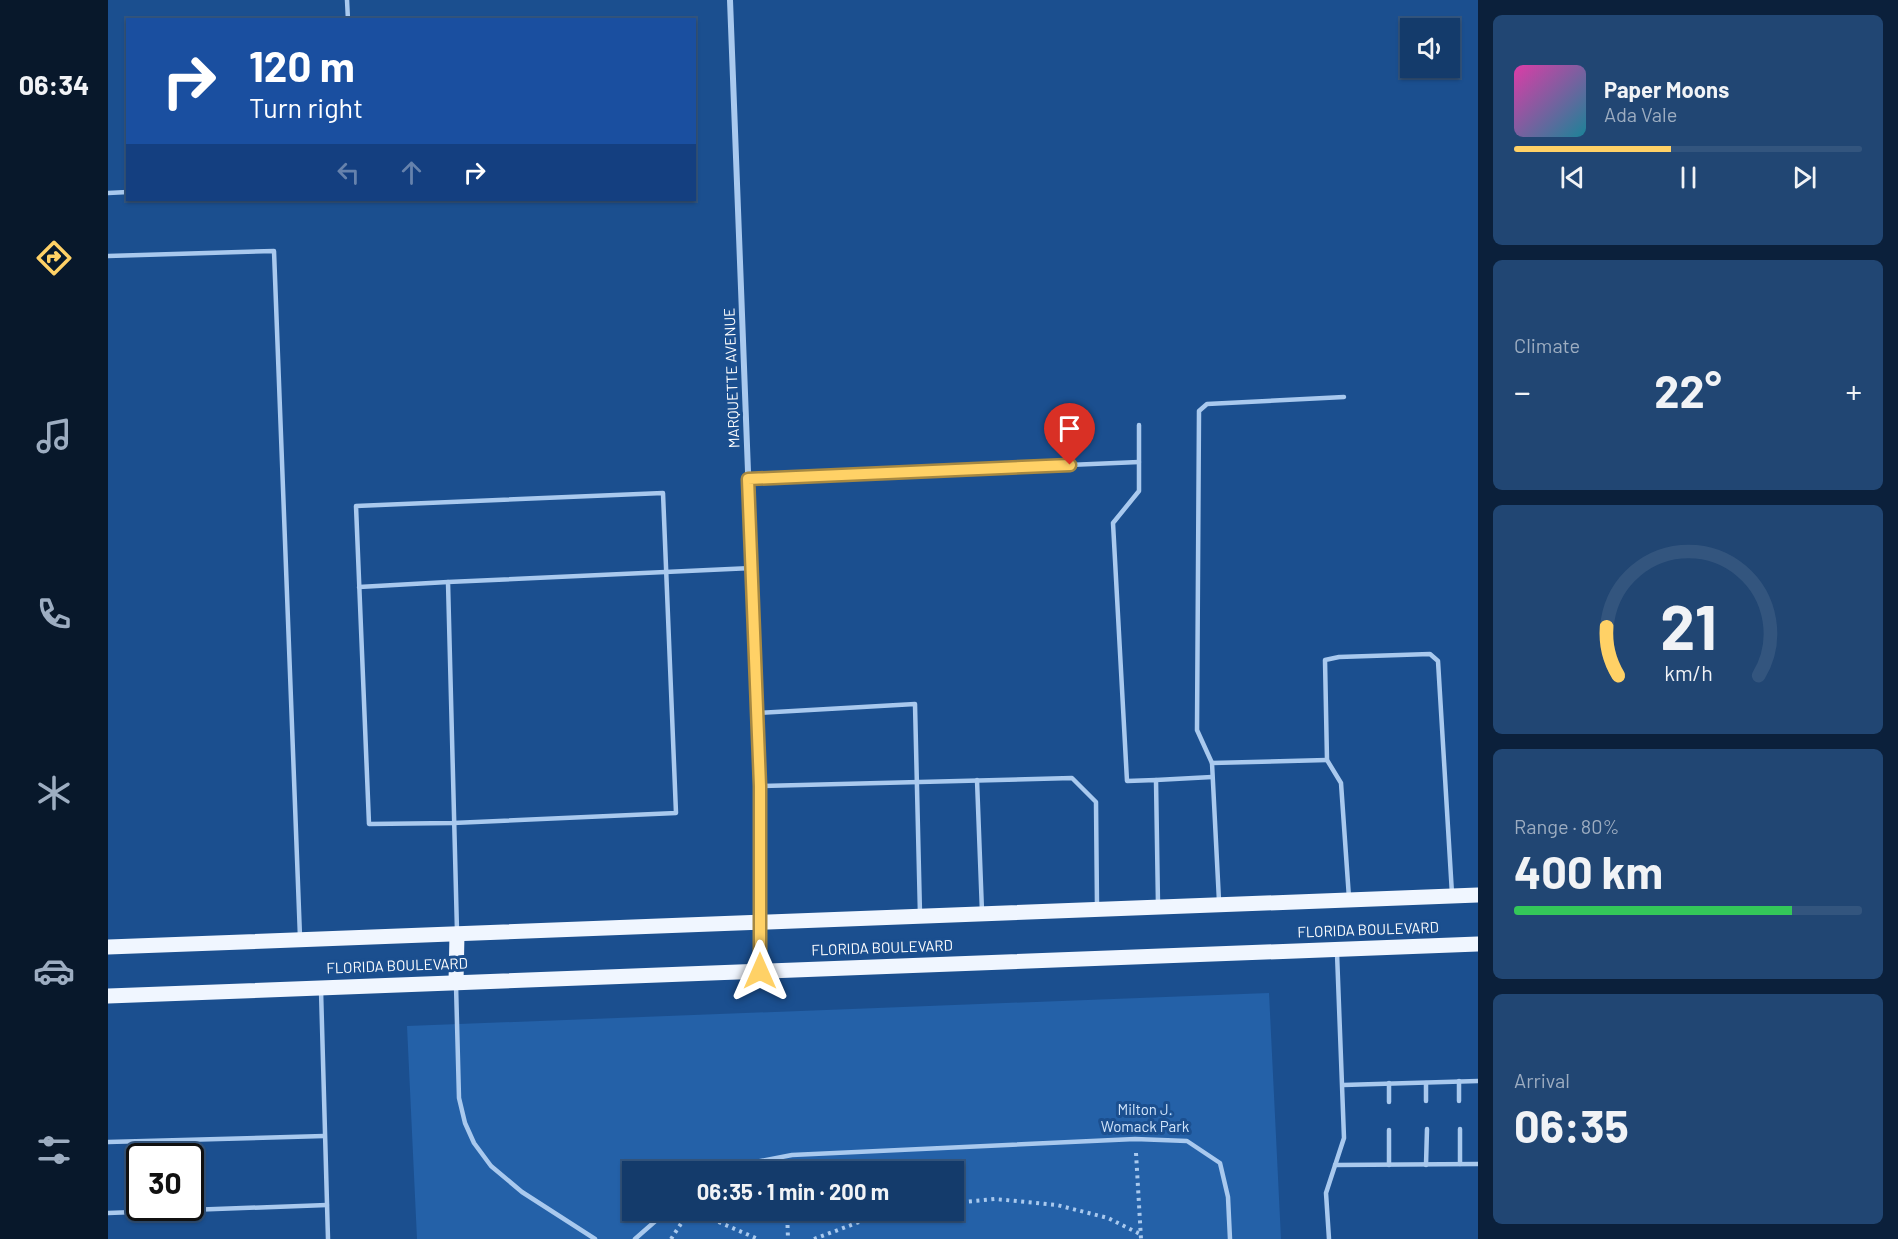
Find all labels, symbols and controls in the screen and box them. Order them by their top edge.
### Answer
map controls [1400,18,1460,78]
button: sound [1400,18,1460,78]
text: 120 m [249,40,355,90]
icon: right [150,42,228,120]
text: 06:34 [19,68,89,100]
text: Paper Moons [1604,76,1729,102]
text: Turn right [249,91,363,123]
text: Ada Vale [1604,102,1677,126]
icon: left [332,156,365,189]
icon: ahead [395,156,428,189]
icon: right [458,156,491,189]
icon: previous [1556,161,1589,194]
icon: pause [1672,161,1705,194]
icon: next [1788,161,1821,194]
icon: directions [33,237,75,279]
street label: MARQUETTE AVENUE [720,307,742,449]
text: Climate [1514,333,1580,357]
text: 22° [1654,363,1722,417]
text: − [1514,371,1531,411]
text: + [1845,371,1862,411]
pin [1044,403,1095,465]
icon: arrive [1053,412,1086,445]
icon: music [33,415,75,457]
text: 21 [1660,589,1716,663]
icon: phone [33,593,75,635]
text: km/h [1664,661,1712,686]
icon: climate [33,772,75,814]
text: Range · 80% [1514,814,1619,838]
text: 400 km [1514,844,1663,898]
street label: FLORIDA BOULEVARD [1297,918,1439,940]
street label: FLORIDA BOULEVARD [811,936,953,958]
position arrow [728,939,792,1003]
icon: car [33,950,75,992]
street label: FLORIDA BOULEVARD [326,954,468,976]
text: Arrival [1514,1068,1570,1092]
text: 06:35 [1514,1098,1629,1152]
park label: Milton J. Womack Park [1101,1100,1190,1135]
icon: filters [33,1129,75,1171]
speed limit sign: 30 [126,1143,204,1221]
text: 06:35 · 1 min · 200 m [697,1178,889,1204]

